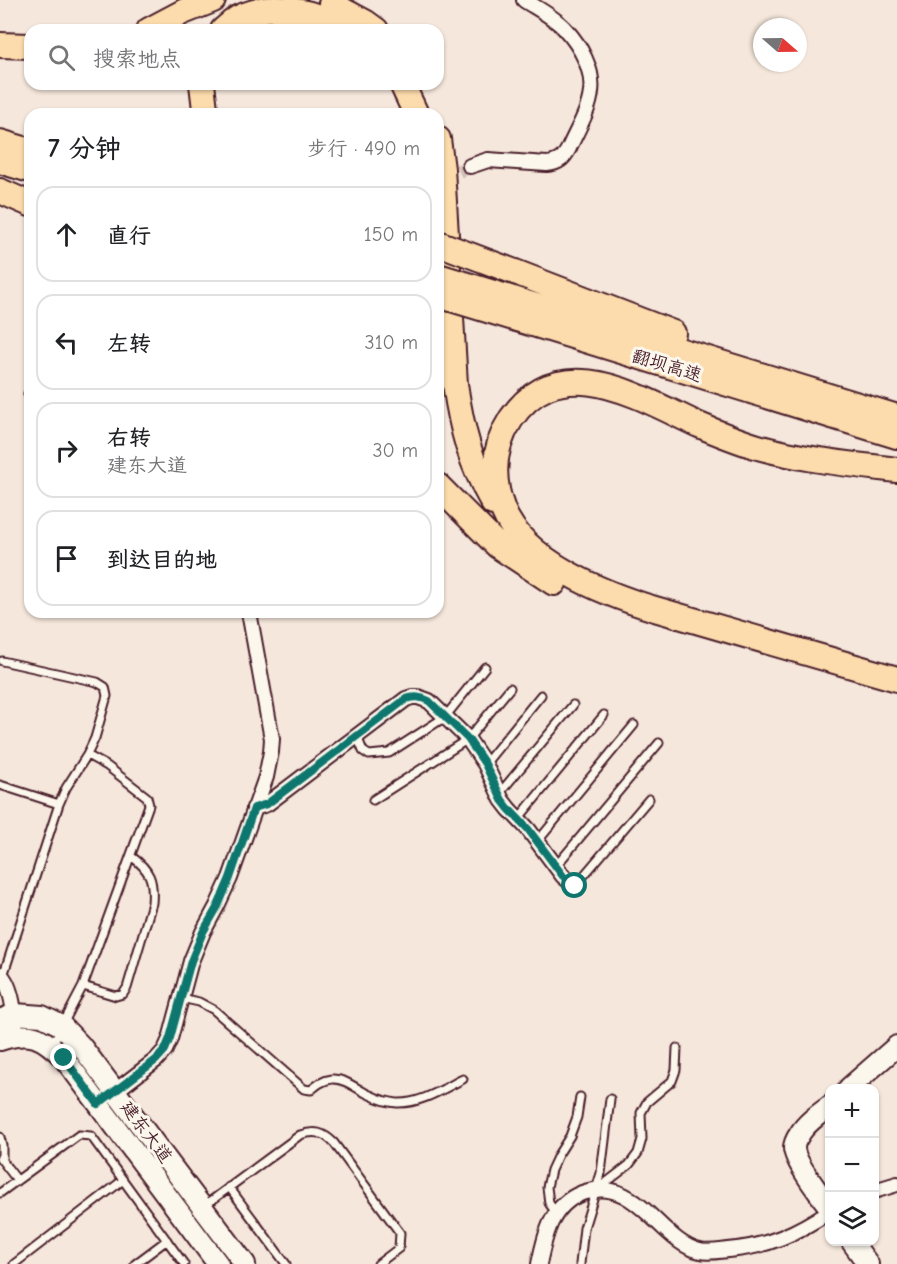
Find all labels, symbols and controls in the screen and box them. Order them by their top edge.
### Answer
north arrow [753,18,807,72]
search box [24,24,444,90]
icon: search [45,41,78,74]
text: 搜索地点 [93,46,181,72]
text: 7 分钟 [48,134,121,164]
text: 步行 · 490 m [307,137,420,160]
icon: ahead [50,218,83,251]
text: 直行 [107,223,151,249]
text: 150 m [364,223,418,246]
icon: left [50,326,83,359]
text: 左转 [107,331,151,357]
text: 310 m [365,331,418,354]
street label: 翻坝高速 [630,345,704,387]
text: 右转 [107,425,151,451]
icon: right [50,434,83,467]
text: 30 m [372,439,418,462]
text: 建东大道 [107,454,187,477]
icon: arrive [50,542,83,575]
text: 到达目的地 [107,547,217,573]
route start [561,872,587,898]
route end [50,1044,76,1070]
map controls [825,1084,879,1246]
button: + [825,1084,879,1138]
street label: 建东大道 [116,1097,176,1167]
button: − [825,1138,879,1192]
button: layers [825,1192,879,1246]

